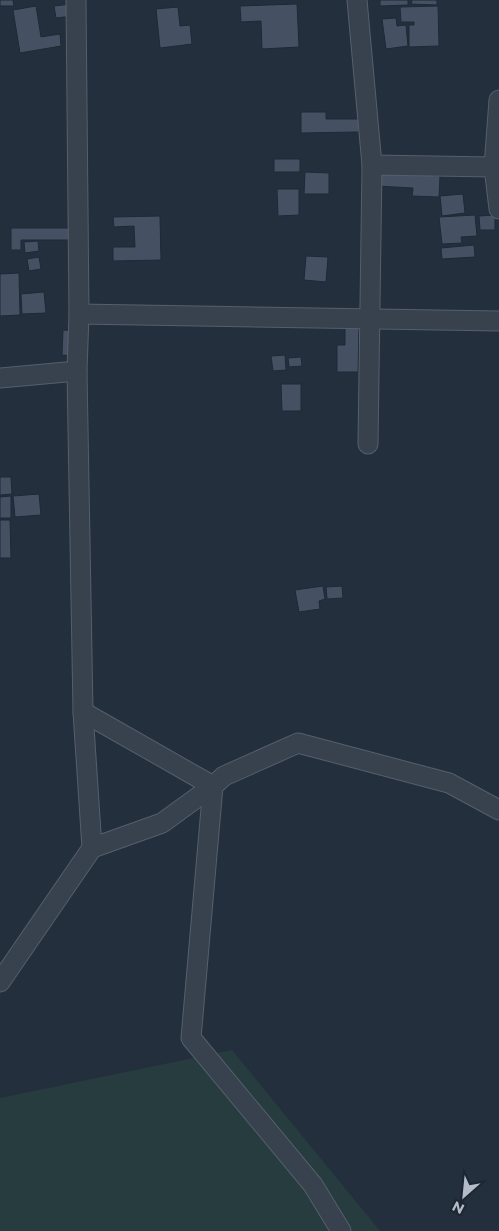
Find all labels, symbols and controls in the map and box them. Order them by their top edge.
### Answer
north arrow [439,1171,489,1221]
text: N [449,1197,467,1218]

